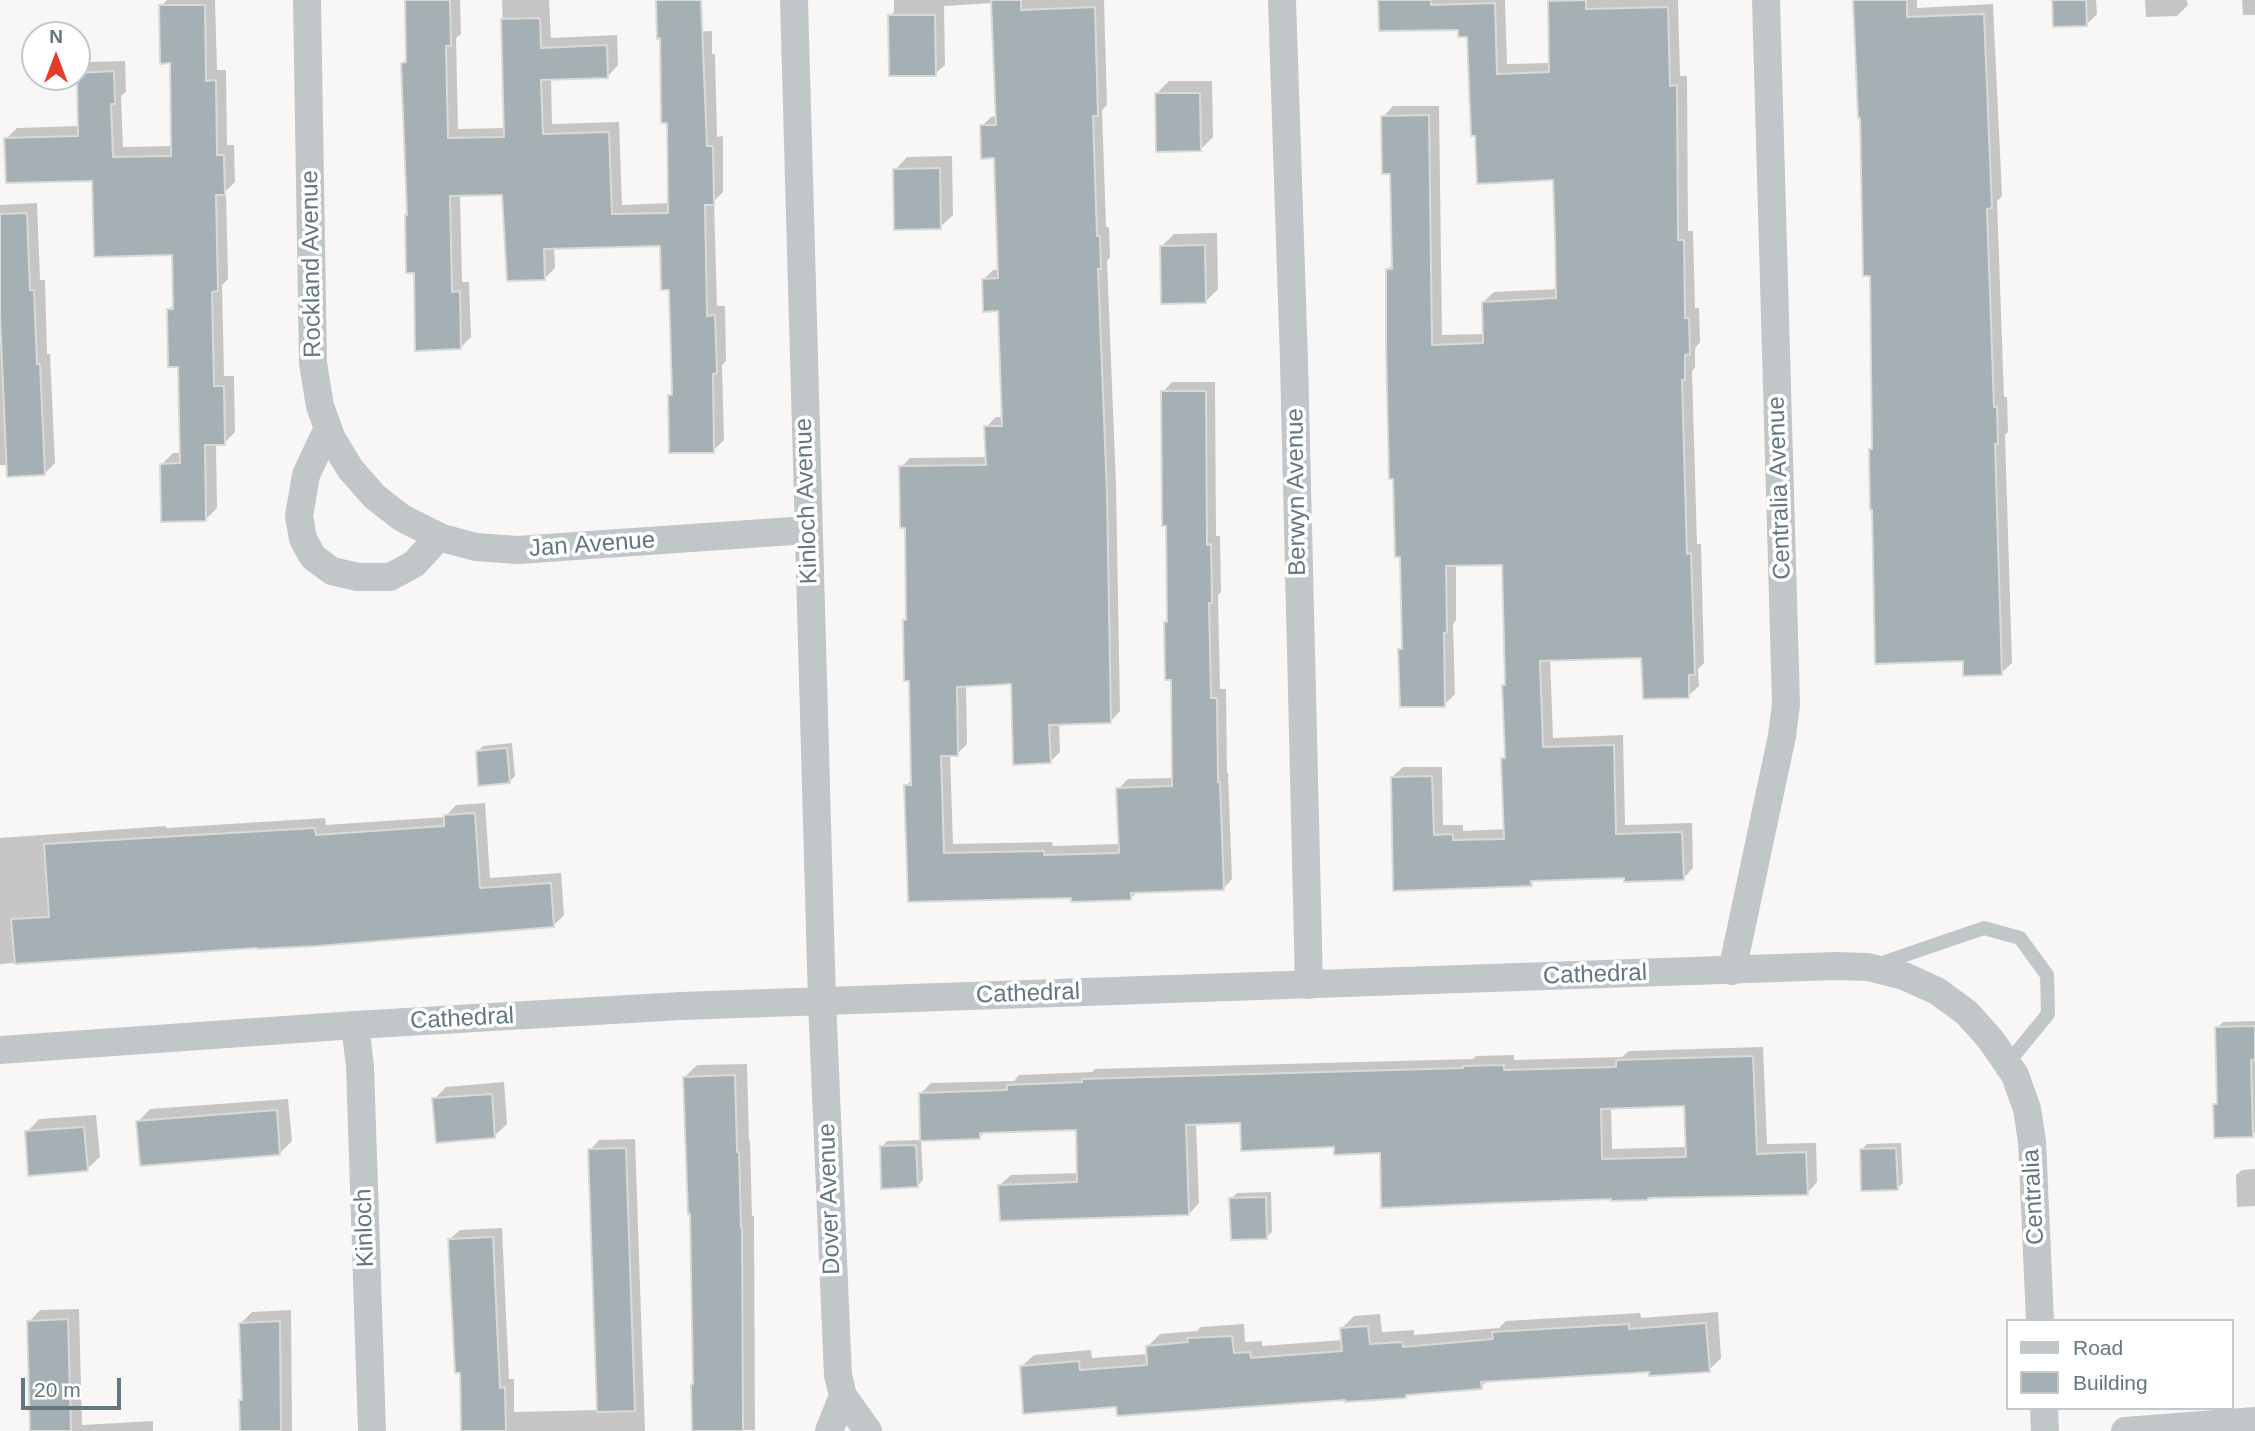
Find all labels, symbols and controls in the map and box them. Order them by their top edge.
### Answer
north arrow [21,21,91,91]
text: N [49,26,63,47]
street label: Rockland Avenue [296,170,328,358]
street label: Centralia Avenue [1762,396,1798,580]
street label: Berwyn Avenue [1281,408,1313,576]
street label: Kinloch Avenue [790,417,824,585]
street label: Jan Avenue [528,526,656,564]
street label: Cathedral [1542,959,1648,991]
street label: Cathedral [975,978,1081,1010]
street label: Cathedral [409,1002,515,1036]
street label: Dover Avenue [813,1123,847,1275]
street label: Centralia [2017,1148,2051,1246]
street label: Kinloch [349,1188,381,1268]
legend [2007,1319,2234,1410]
text: Road [2073,1336,2123,1359]
scale bar [24,1364,124,1408]
text: Building [2073,1371,2148,1394]
text: 20 m [34,1378,81,1401]

